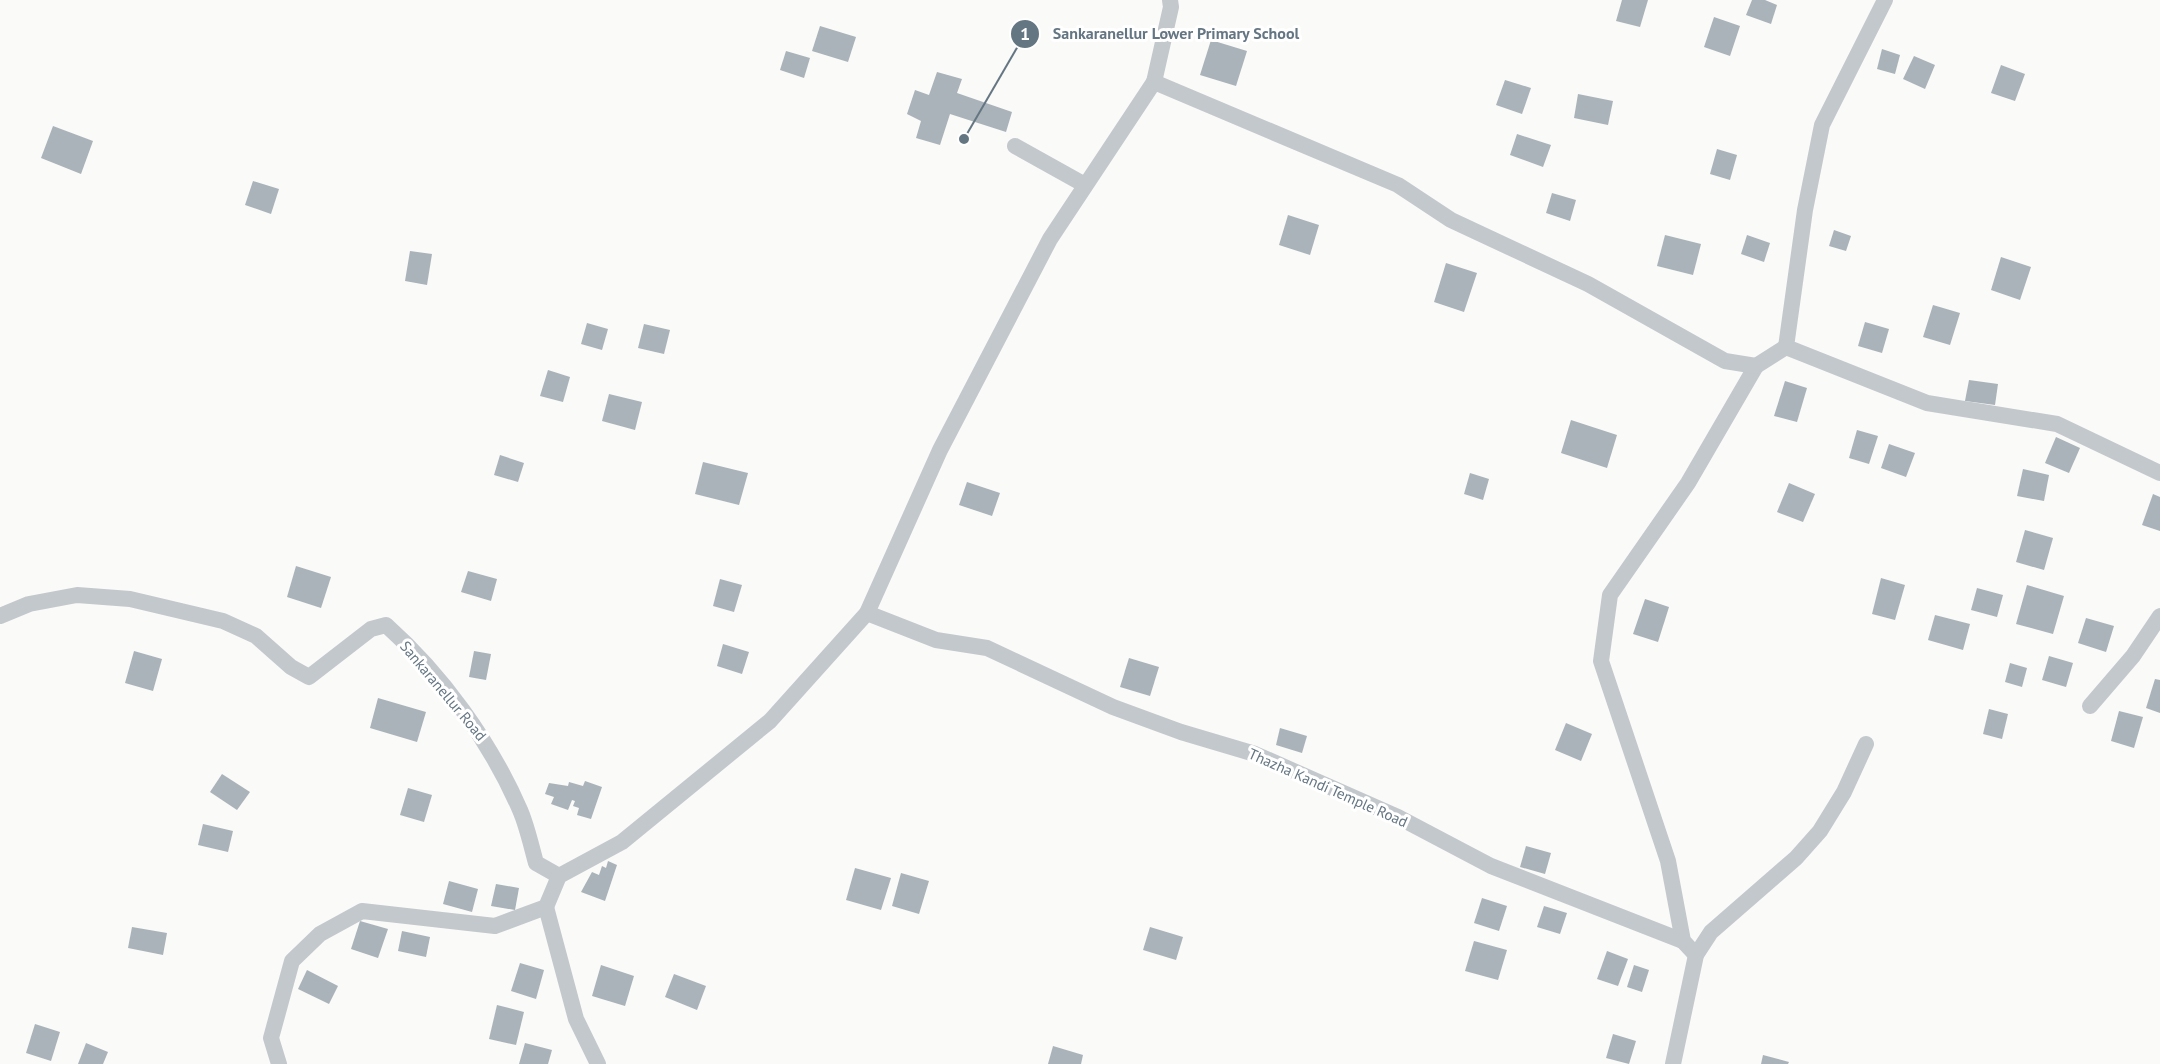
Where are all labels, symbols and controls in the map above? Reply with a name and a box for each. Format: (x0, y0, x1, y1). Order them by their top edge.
callout: Sankaranellur Lower Primary School (1010, 17, 1311, 51)
text: 1 (1020, 22, 1030, 45)
text: Sankaranellur Lower Primary School (1053, 23, 1300, 43)
street label: Sankaranellur Road (396, 637, 491, 744)
street label: Thazha Kandi Temple Road (1246, 744, 1411, 831)

